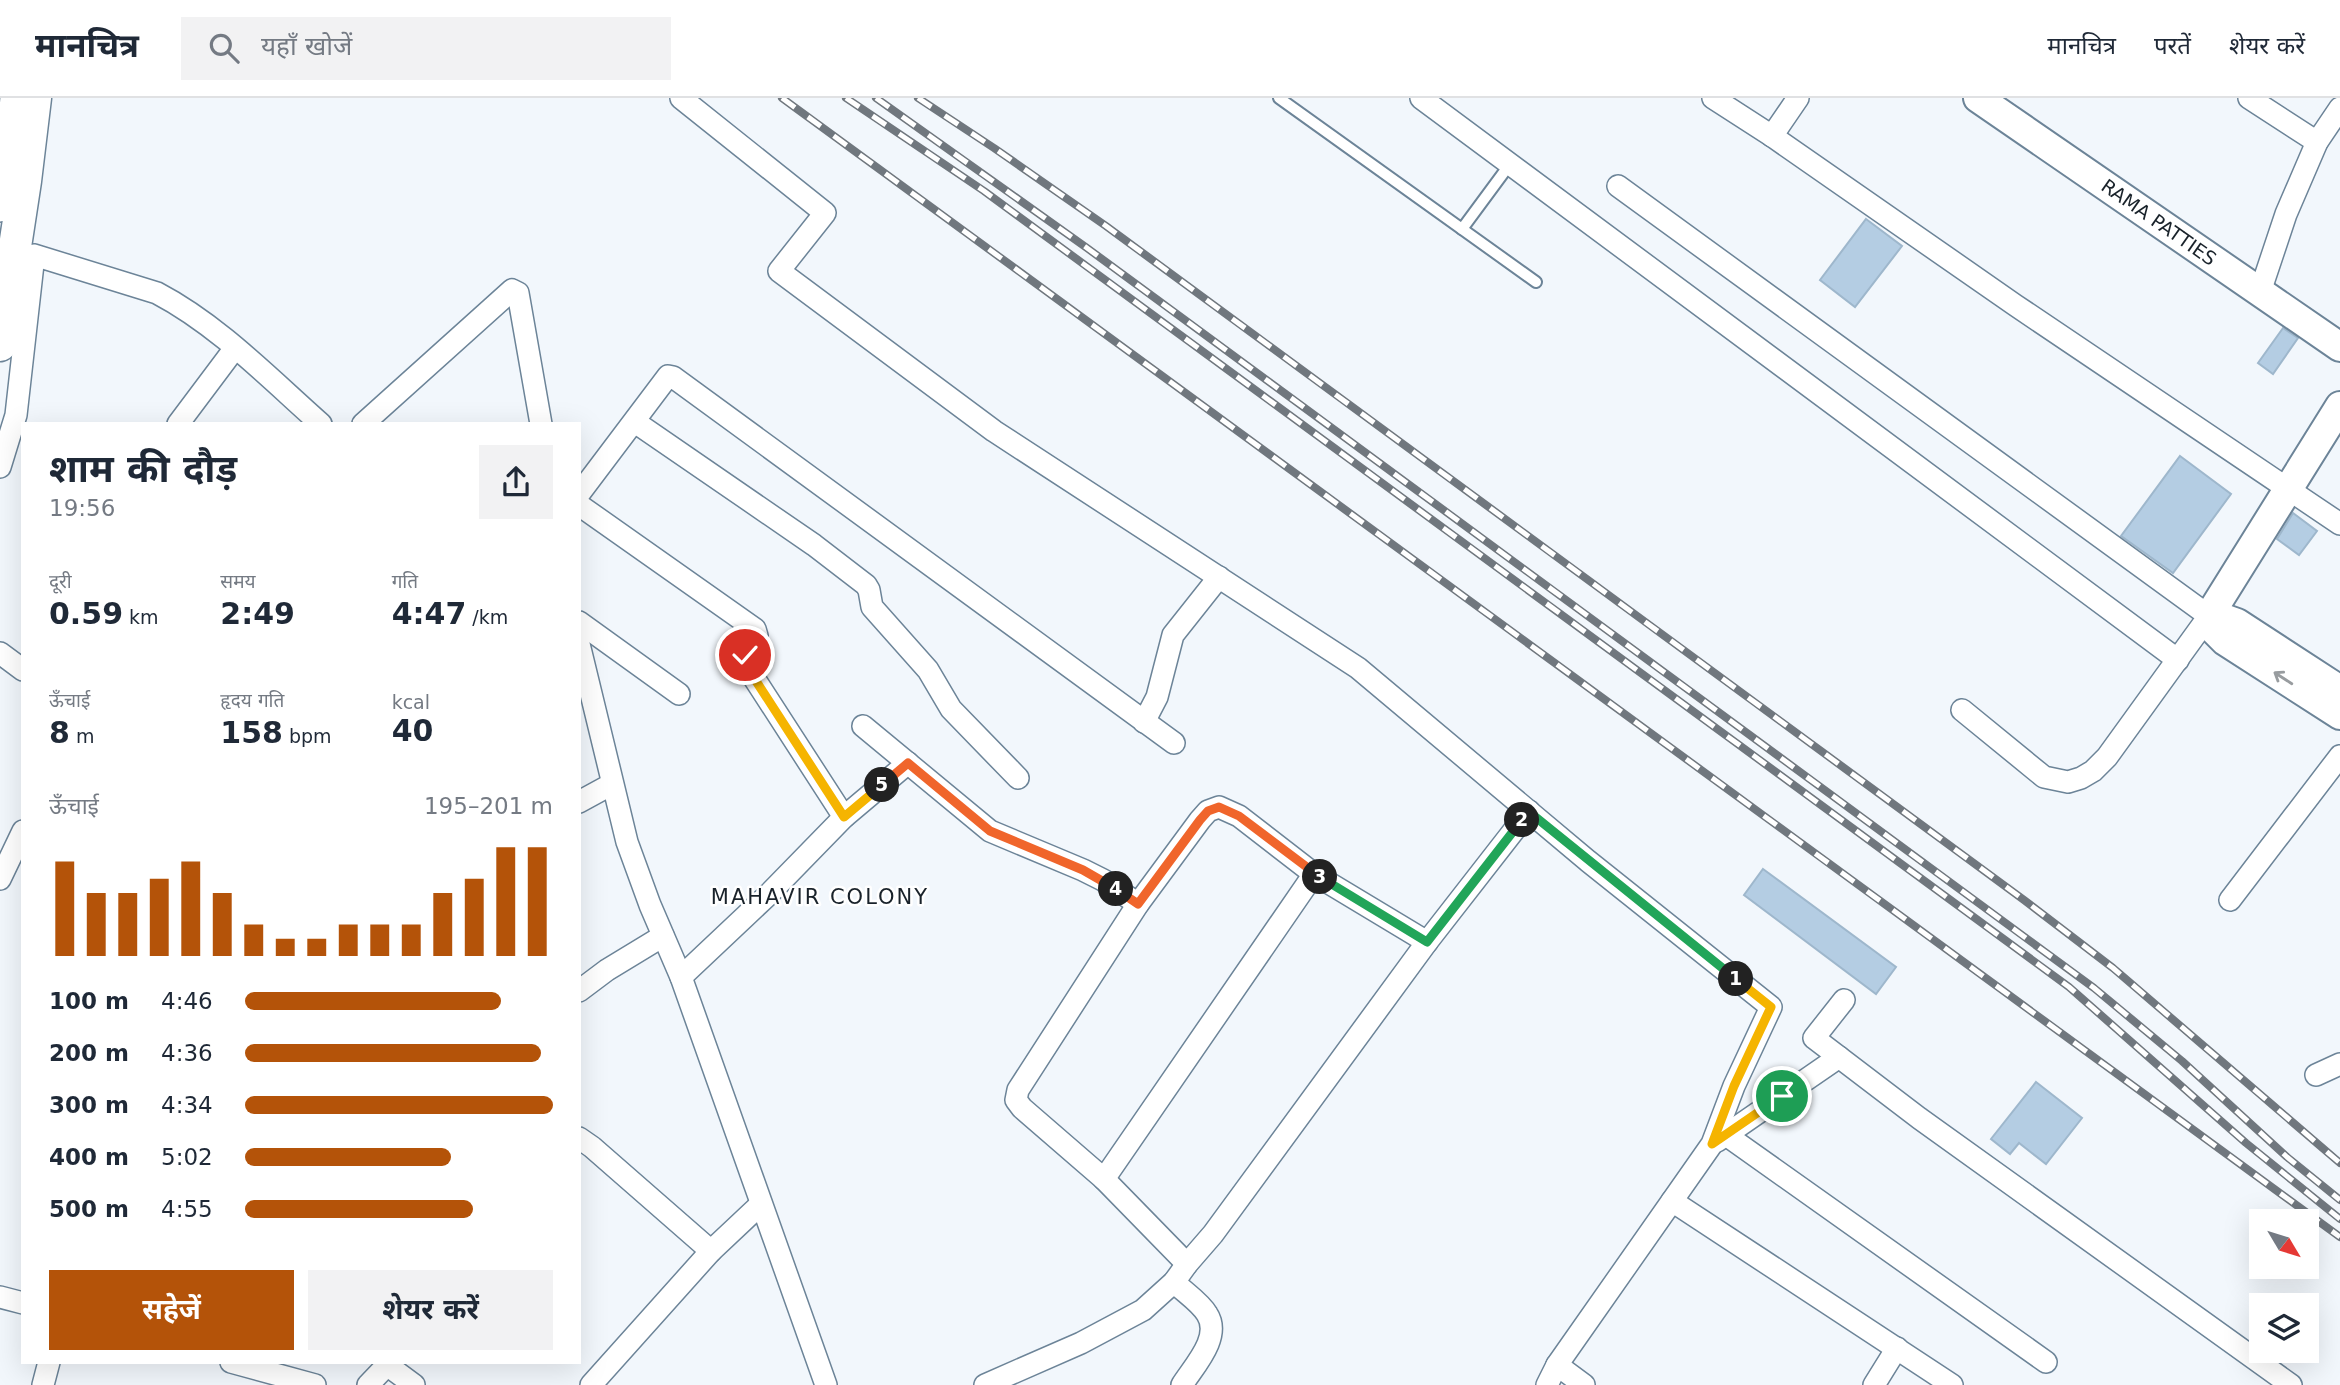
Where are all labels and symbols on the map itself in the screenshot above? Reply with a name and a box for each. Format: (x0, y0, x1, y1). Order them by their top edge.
street label: RAMA PATTIES (2097, 174, 2221, 270)
pin (715, 625, 775, 685)
one-way arrow (2273, 671, 2293, 685)
pin: 5 (864, 768, 900, 802)
pin: 2 (1504, 802, 1540, 838)
pin: 3 (1302, 860, 1338, 894)
pin: 4 (1098, 872, 1134, 906)
district label: MAHAVIR COLONY (711, 885, 929, 909)
pin: 1 (1718, 962, 1754, 996)
pin (1752, 1066, 1812, 1126)
north arrow (2249, 1209, 2319, 1279)

